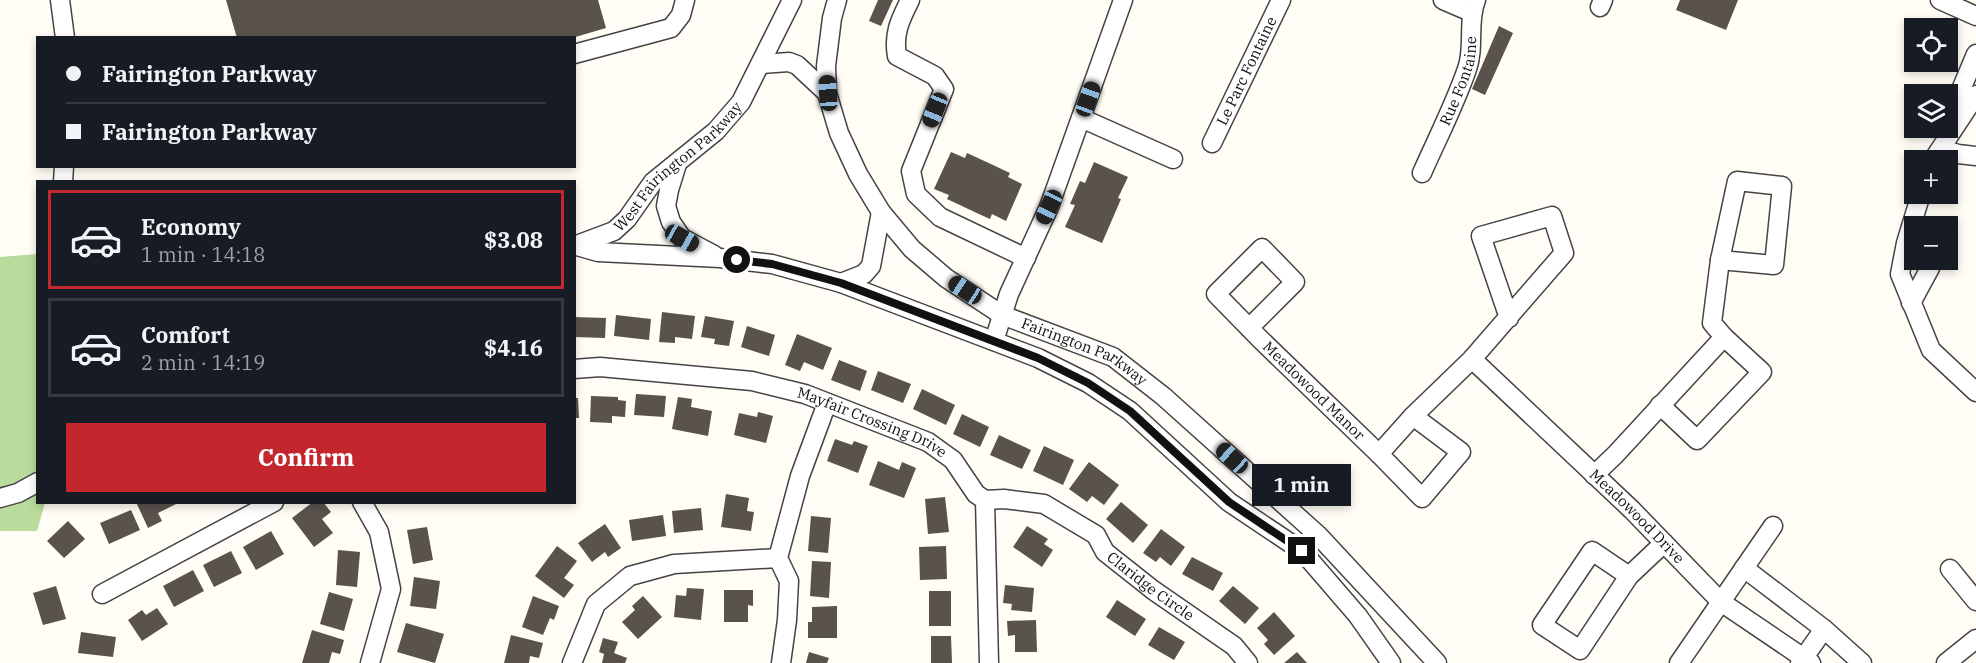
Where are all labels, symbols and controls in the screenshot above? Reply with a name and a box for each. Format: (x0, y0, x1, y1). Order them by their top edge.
street label: Le Parc Fontaine (1212, 13, 1281, 128)
map controls (1904, 18, 1958, 270)
button: locate (1904, 18, 1958, 72)
street label: Rue Fontaine (1435, 36, 1480, 128)
text: Fairington Parkway (102, 59, 317, 88)
car (818, 74, 838, 112)
car (1073, 79, 1103, 119)
button: layers (1904, 84, 1958, 138)
car (920, 90, 950, 130)
street label: West Fairington Parkway (610, 98, 746, 235)
text: Fairington Parkway (102, 117, 317, 146)
button: + (1904, 150, 1958, 204)
car (1033, 187, 1065, 227)
text: Economy (141, 212, 241, 241)
icon: car (69, 213, 123, 267)
button: − (1904, 216, 1958, 270)
car (662, 221, 702, 255)
text: $3.08 (484, 225, 543, 254)
text: 1 min · 14:18 (141, 241, 265, 268)
route start (723, 246, 750, 273)
car (945, 273, 985, 307)
street label: Fairington Parkway (1019, 313, 1151, 389)
text: Comfort (141, 320, 230, 349)
icon: car (69, 321, 123, 375)
text: $4.16 (484, 333, 543, 362)
street label: Meadowood Manor (1259, 337, 1369, 444)
text: 2 min · 14:19 (141, 349, 265, 376)
street label: Mayfair Crossing Drive (796, 382, 951, 462)
button: Confirm (66, 423, 546, 492)
car (1213, 439, 1251, 477)
callout: 1 min (1252, 464, 1352, 506)
street label: Meadowood Drive (1586, 465, 1689, 567)
text: 1 min (1274, 471, 1330, 498)
route end (1288, 537, 1315, 564)
street label: Claridge Circle (1103, 547, 1198, 625)

